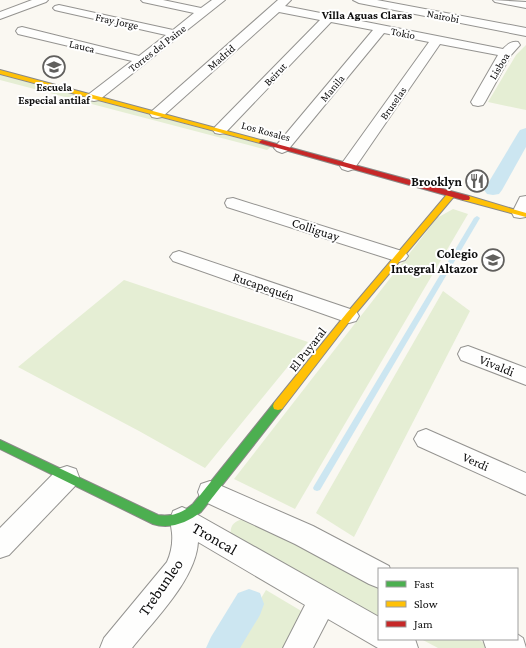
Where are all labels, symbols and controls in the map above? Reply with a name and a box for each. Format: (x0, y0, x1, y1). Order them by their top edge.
street label: Nairobi (426, 7, 460, 25)
district label: Villa Aguas Claras (321, 8, 412, 22)
street label: Fray Jorge (94, 11, 140, 32)
street label: Torres del Paine (126, 22, 188, 74)
street label: Tokio (390, 25, 417, 41)
street label: Lauca (68, 37, 96, 55)
street label: Madrid (205, 42, 237, 72)
street label: Lisboa (486, 51, 512, 81)
school or university icon: Escuela Especial antilaf (41, 54, 67, 80)
street label: Beirut (261, 60, 289, 88)
street label: Manila (317, 72, 347, 104)
place label: Escuela Especial antilaf (18, 81, 91, 106)
street label: Bruselas (377, 84, 409, 122)
street label: Los Rosales (240, 119, 292, 143)
restaurant icon: Brooklyn (464, 168, 490, 194)
place label: Brooklyn (411, 174, 463, 189)
street label: Colliguay (290, 215, 343, 245)
place label: Colegio Integral Altazor (391, 246, 479, 276)
school or university icon: Colegio Integral Altazor (480, 247, 506, 273)
street label: Rucapequén (231, 269, 297, 304)
street label: El Puyaral (285, 324, 330, 374)
street label: Vivaldi (477, 352, 517, 379)
street label: Verdi (460, 449, 492, 474)
street label: Troncal (189, 519, 240, 558)
street label: Trebunleo (135, 556, 186, 619)
legend (378, 568, 518, 640)
text: Fast (414, 577, 435, 591)
text: Slow (414, 597, 438, 611)
text: Jam (413, 617, 433, 631)

